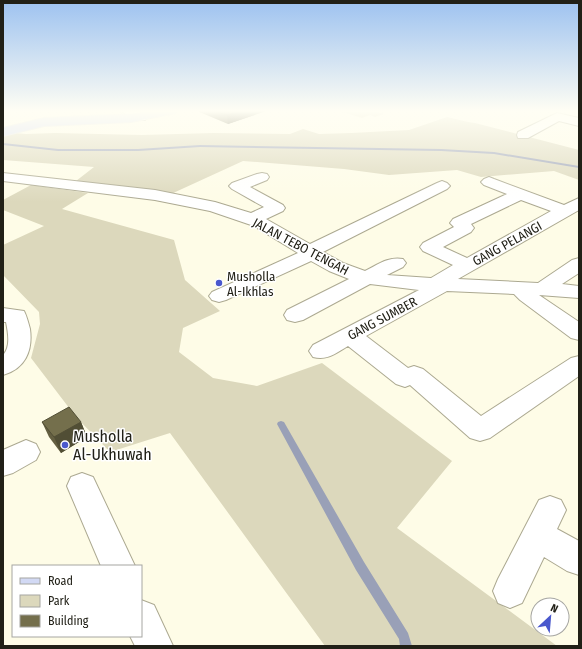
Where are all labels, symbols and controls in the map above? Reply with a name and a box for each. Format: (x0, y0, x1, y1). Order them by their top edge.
street label: JALAN TEBO TENGAH (250, 215, 351, 278)
street label: GANG PELANGI (470, 218, 545, 269)
place label: Musholla Al-Ikhlas (227, 269, 275, 299)
marker: Musholla Al-Ikhlas (214, 278, 224, 288)
street label: GANG SUMBER (345, 294, 419, 343)
place label: Musholla Al-Ukhuwah (73, 427, 152, 464)
marker: Musholla Al-Ukhuwah (60, 440, 70, 450)
legend (12, 565, 142, 637)
text: Road (48, 574, 73, 588)
text: Park (48, 594, 70, 608)
north arrow (530, 597, 570, 637)
text: N (548, 601, 560, 616)
text: Building (48, 614, 89, 628)

